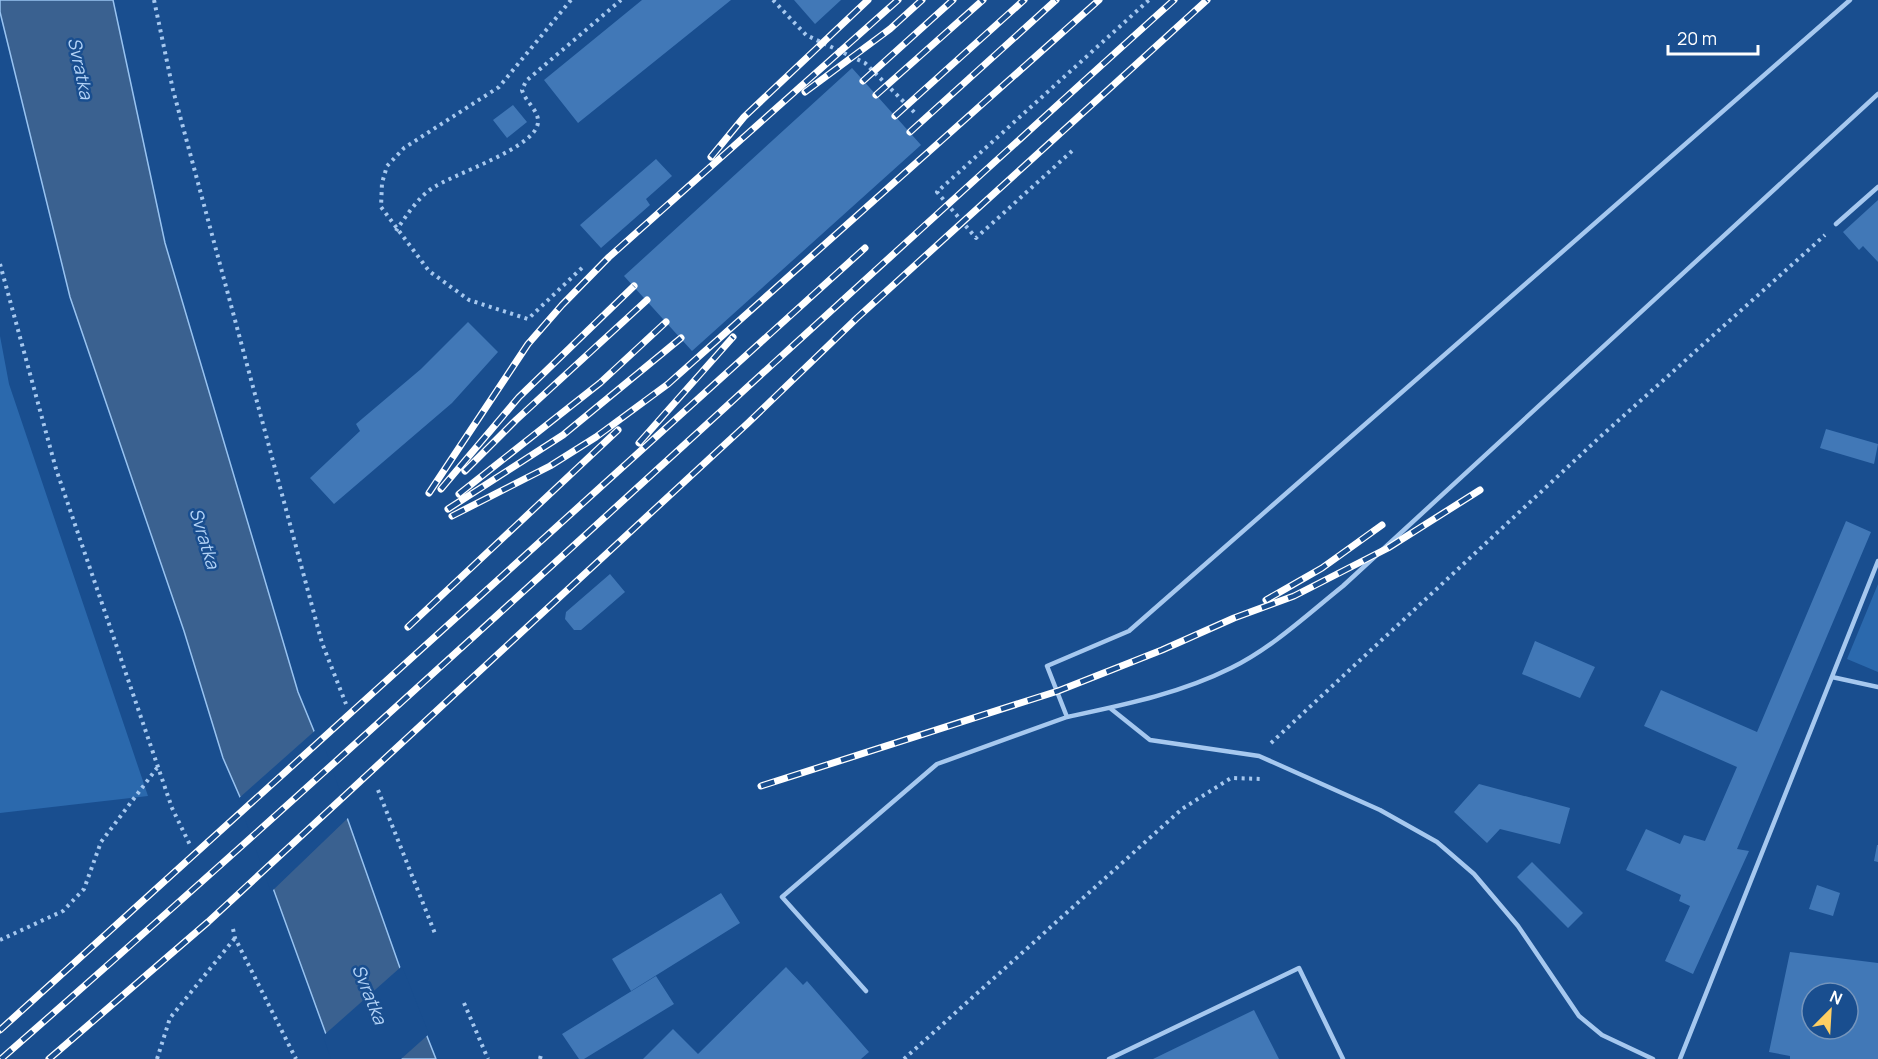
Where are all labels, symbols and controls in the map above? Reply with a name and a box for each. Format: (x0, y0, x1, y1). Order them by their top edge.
scale bar (1668, 18, 1758, 56)
text: 20 m (1677, 26, 1717, 50)
water label: Svratka (63, 35, 99, 102)
water label: Svratka (184, 505, 226, 572)
water label: Svratka (347, 961, 393, 1028)
north arrow (1800, 981, 1860, 1041)
text: N (1826, 985, 1846, 1010)

